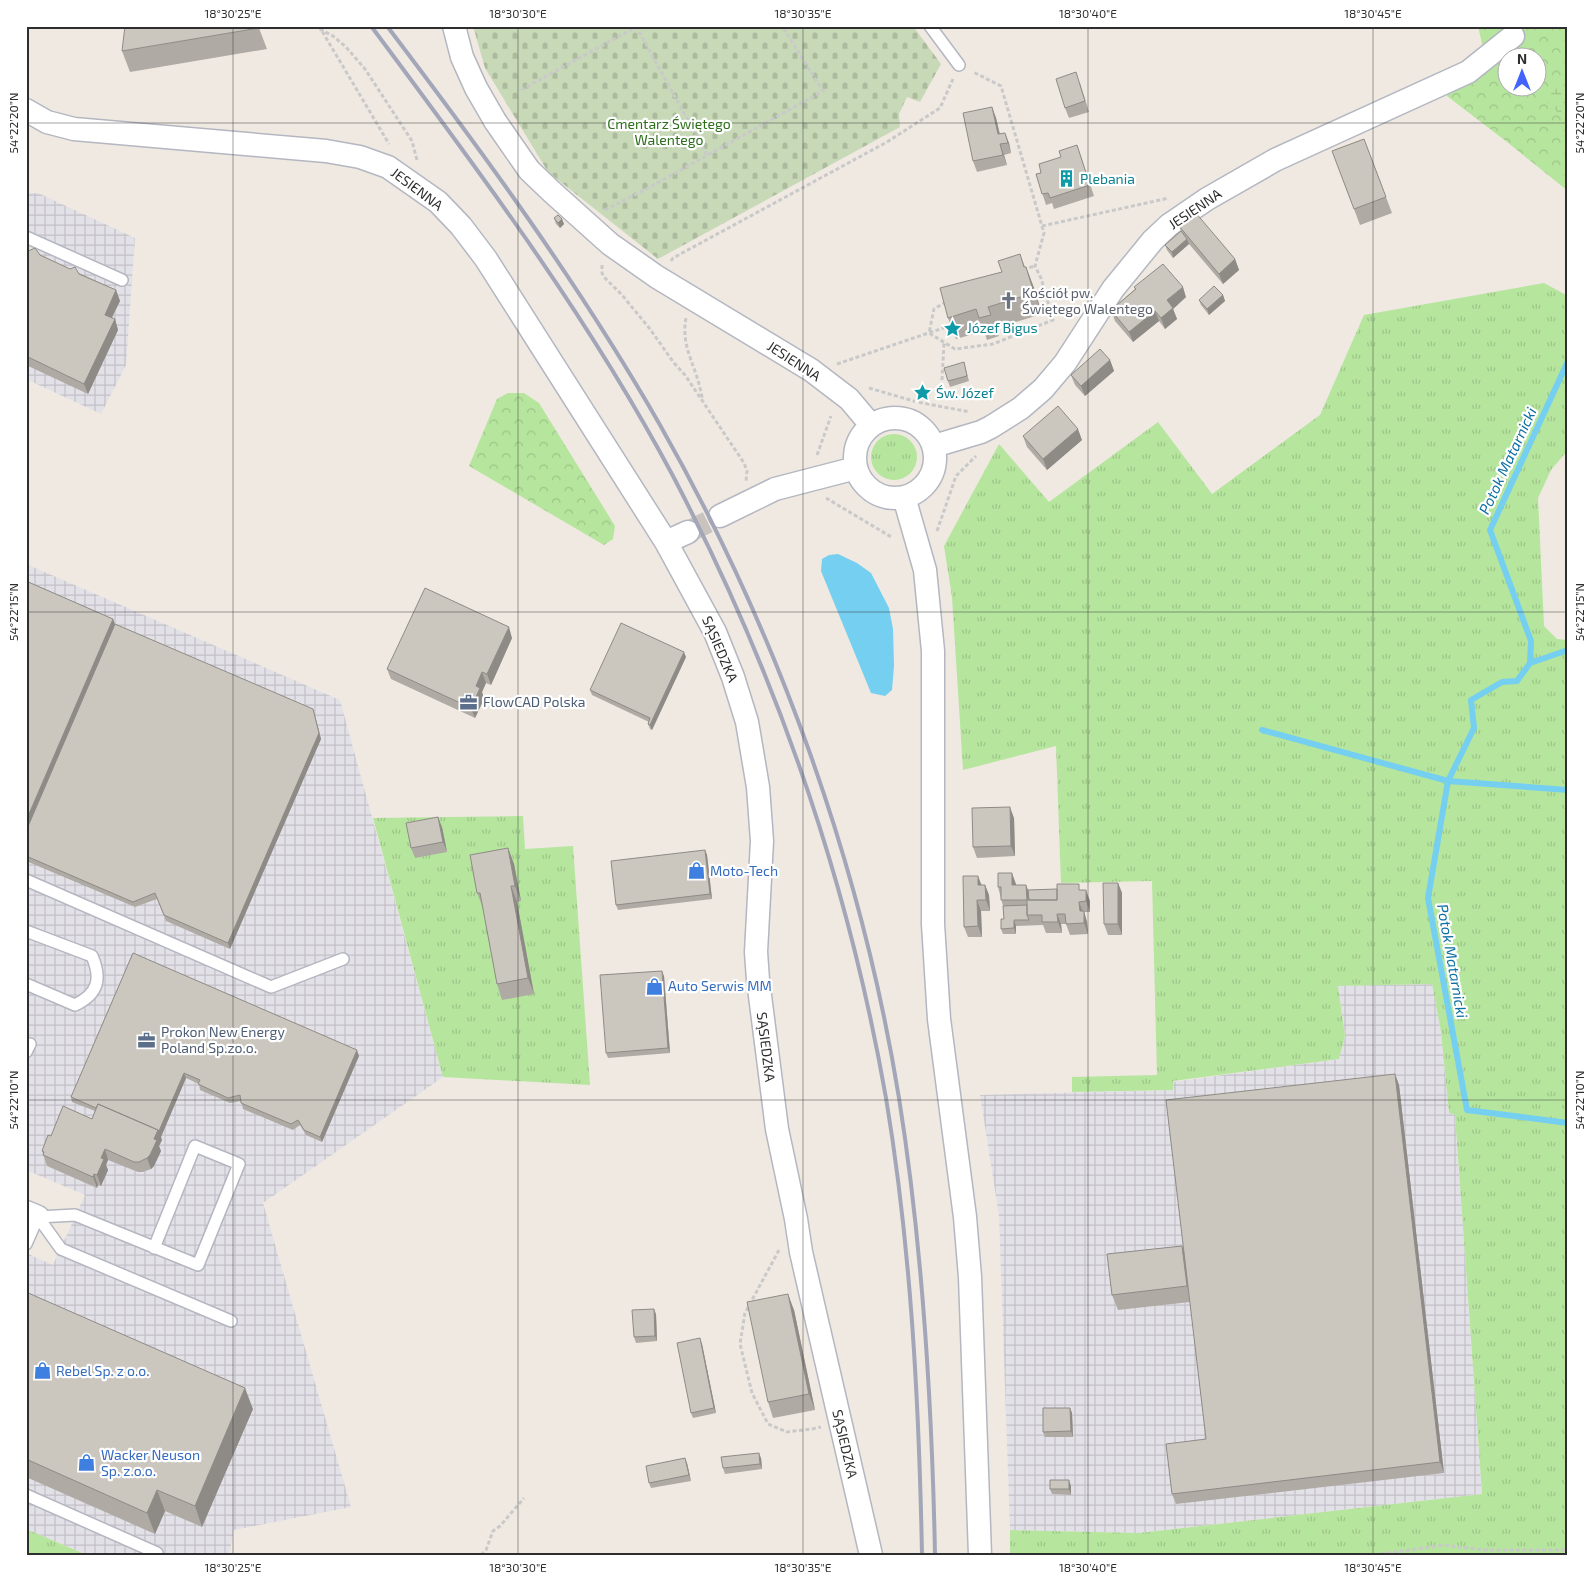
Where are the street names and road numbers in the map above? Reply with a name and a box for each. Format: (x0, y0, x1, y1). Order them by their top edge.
street label: JESIENNA (388, 164, 447, 214)
street label: JESIENNA (1165, 184, 1225, 233)
street label: JESIENNA (764, 337, 824, 384)
street label: SĄSIEDZKA (699, 613, 742, 685)
street label: SĄSIEDZKA (754, 1011, 779, 1083)
street label: SĄSIEDZKA (829, 1408, 862, 1480)

